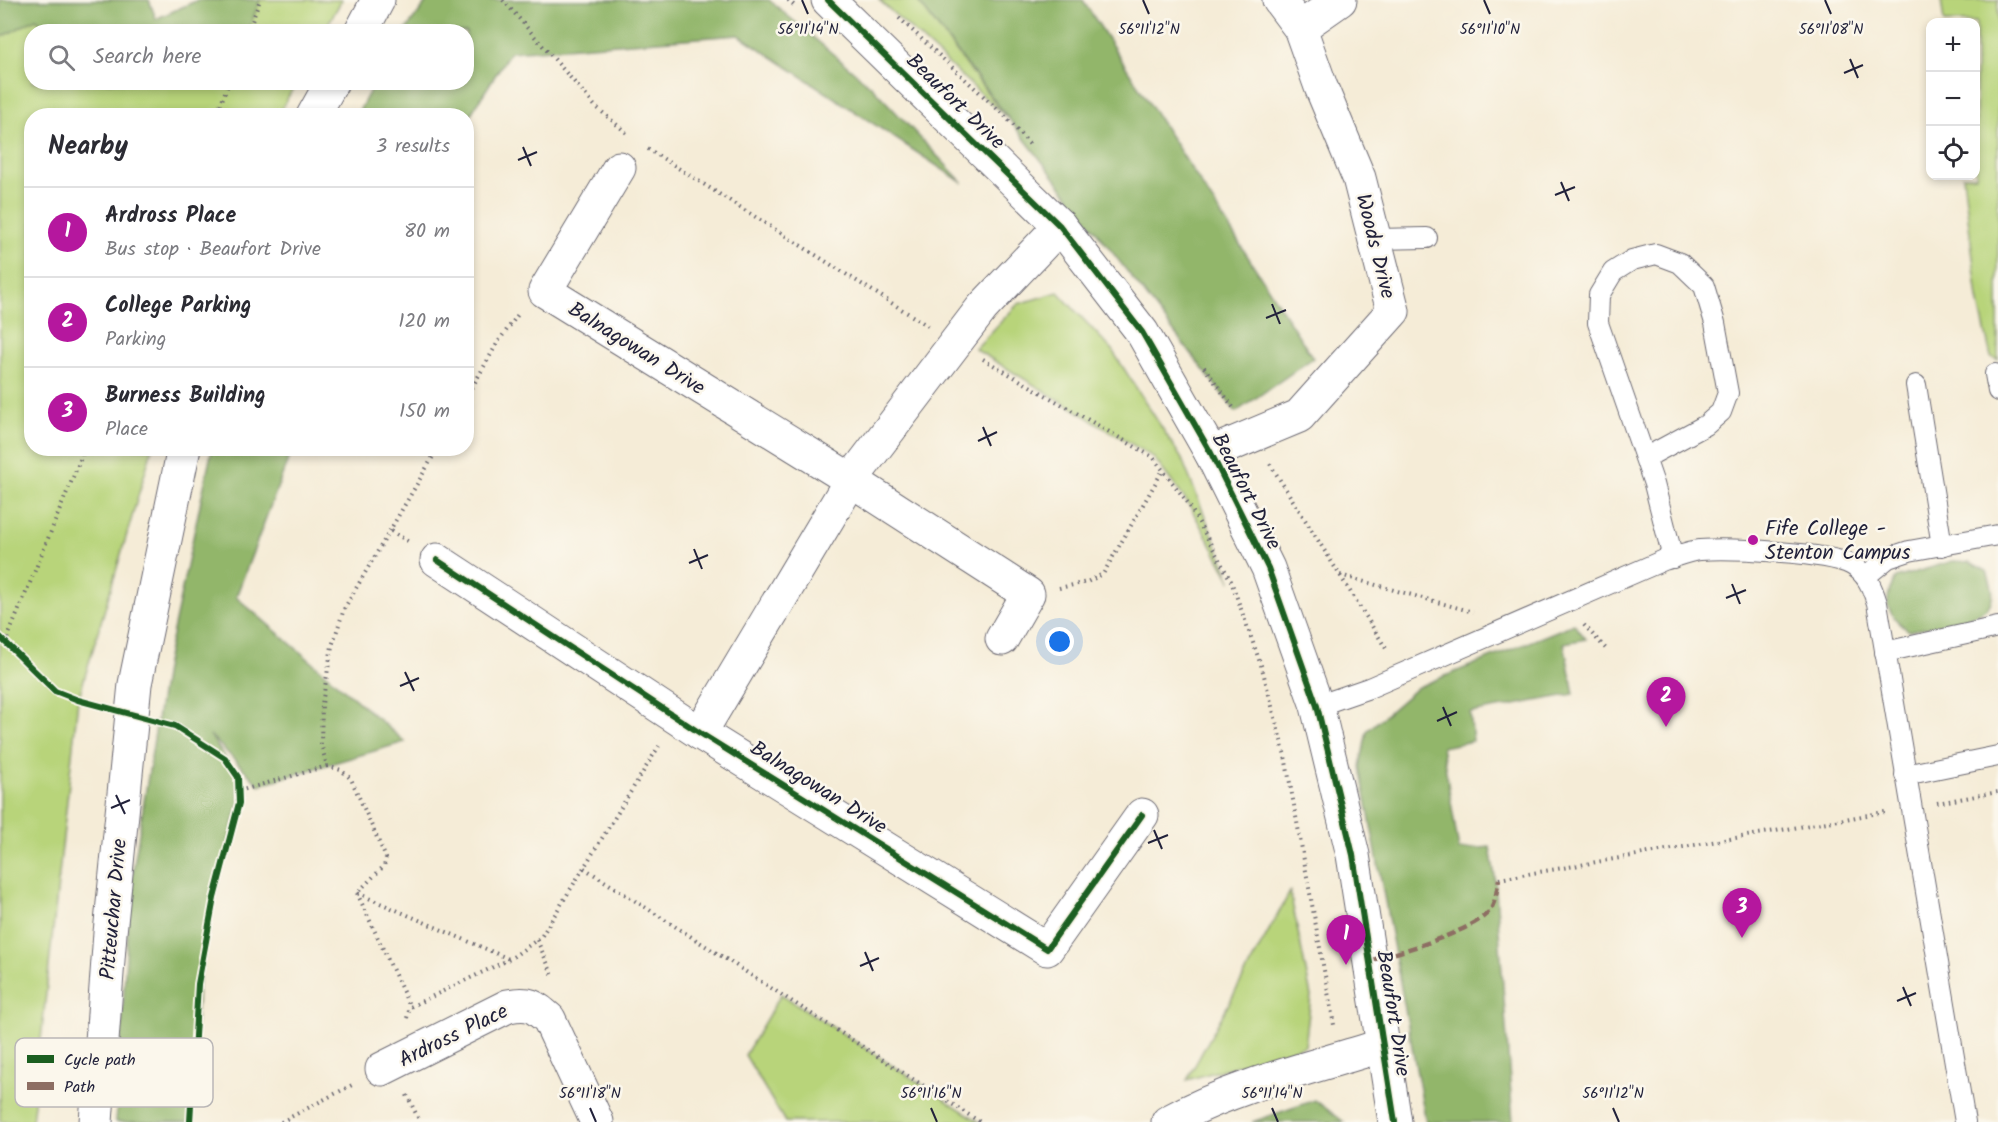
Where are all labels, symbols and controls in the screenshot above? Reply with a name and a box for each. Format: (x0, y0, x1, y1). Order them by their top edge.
text: 56°11'14"N (777, 18, 839, 42)
text: 56°11'12"N (1118, 18, 1180, 42)
text: 56°11'10"N (1460, 18, 1520, 42)
text: 56°11'08"N (1799, 18, 1863, 42)
map controls (1926, 18, 1980, 180)
button: + (1926, 18, 1980, 72)
search box (24, 24, 474, 90)
text: Search here (93, 40, 201, 75)
icon: search (45, 41, 78, 74)
street label: Beaufort Drive (898, 46, 1013, 159)
button: − (1926, 72, 1980, 126)
text: Nearby (48, 126, 128, 168)
button: locate (1926, 126, 1980, 180)
text: 3 results (376, 131, 450, 163)
street label: Woods Drive (1346, 190, 1404, 303)
text: Ardross Place (105, 199, 236, 234)
text: 1 (64, 216, 71, 248)
text: 80 m (404, 216, 450, 248)
text: Bus stop · Beaufort Drive (105, 234, 321, 266)
text: College Parking (105, 289, 251, 324)
street label: Balnagowan Drive (561, 294, 712, 405)
text: 2 (62, 306, 73, 338)
text: 120 m (398, 306, 450, 338)
text: Parking (105, 324, 166, 356)
text: Burness Building (105, 379, 266, 414)
text: 3 (62, 396, 73, 428)
text: 150 m (399, 396, 450, 428)
text: Place (105, 414, 148, 446)
street label: Beaufort Drive (1202, 427, 1290, 556)
place label: Fife College - Stenton Campus (1765, 513, 1910, 570)
marker: Fife College - Stenton Campus (1746, 533, 1760, 547)
your location (1045, 627, 1074, 656)
pin: 2 (1646, 678, 1686, 727)
street label: Balnagowan Drive (743, 733, 894, 844)
street label: Pitteuchar Drive (92, 837, 137, 981)
pin: 3 (1722, 888, 1762, 938)
pin: 1 (1326, 916, 1366, 965)
street label: Beaufort Drive (1366, 948, 1419, 1079)
street label: Ardross Place (393, 995, 514, 1077)
legend (15, 1038, 213, 1107)
text: Cycle path (64, 1048, 136, 1073)
text: Path (64, 1075, 95, 1100)
text: 56°11'18"N (559, 1082, 621, 1106)
text: 56°11'16"N (900, 1082, 962, 1106)
text: 56°11'14"N (1241, 1082, 1303, 1106)
text: 56°11'12"N (1582, 1082, 1644, 1106)

